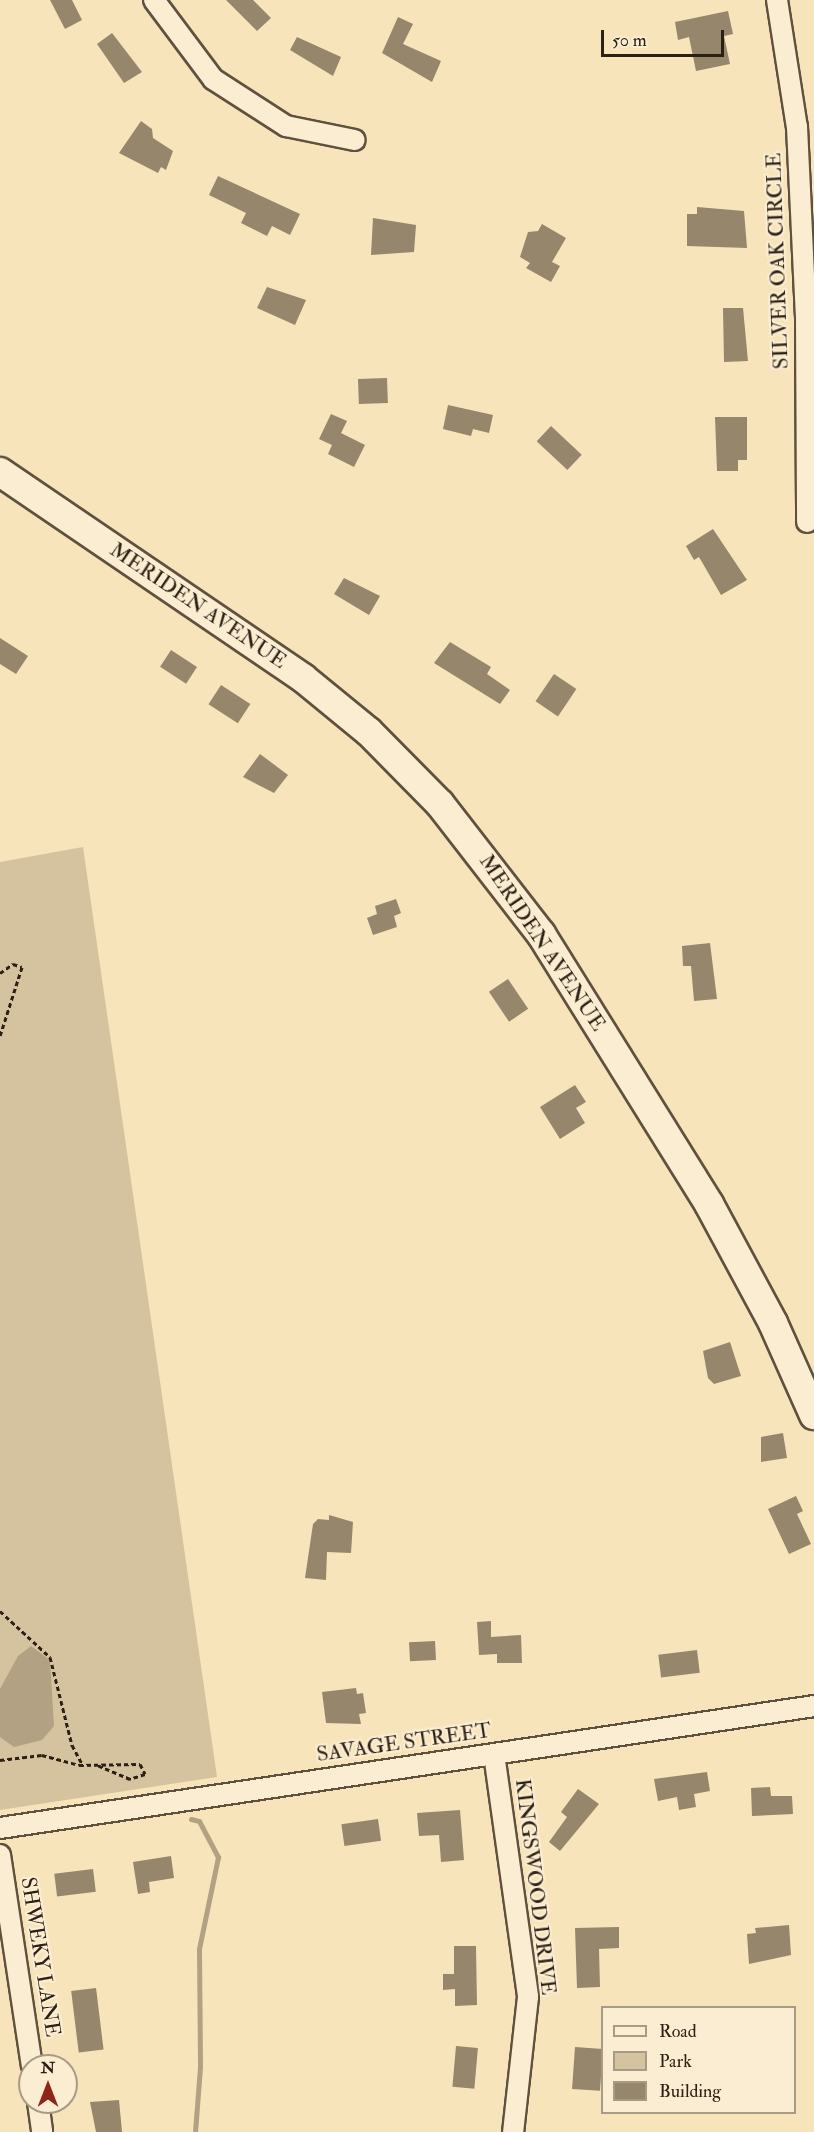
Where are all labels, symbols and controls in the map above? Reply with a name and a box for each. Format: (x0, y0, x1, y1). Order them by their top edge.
scale bar (604, 18, 727, 56)
text: 50 m (612, 29, 647, 52)
street label: SILVER OAK CIRCLE (762, 152, 794, 370)
street label: MERIDEN AVENUE (105, 537, 291, 675)
street label: MERIDEN AVENUE (473, 850, 611, 1036)
street label: SAVAGE STREET (315, 1718, 493, 1768)
street label: KINGSWOOD DRIVE (509, 1777, 561, 1997)
street label: SHWEKY LANE (15, 1875, 65, 2039)
legend (601, 2006, 796, 2114)
text: Road (659, 2020, 697, 2043)
text: Park (659, 2050, 692, 2073)
north arrow (18, 2054, 78, 2114)
text: N (41, 2058, 55, 2078)
text: Building (659, 2080, 721, 2103)

